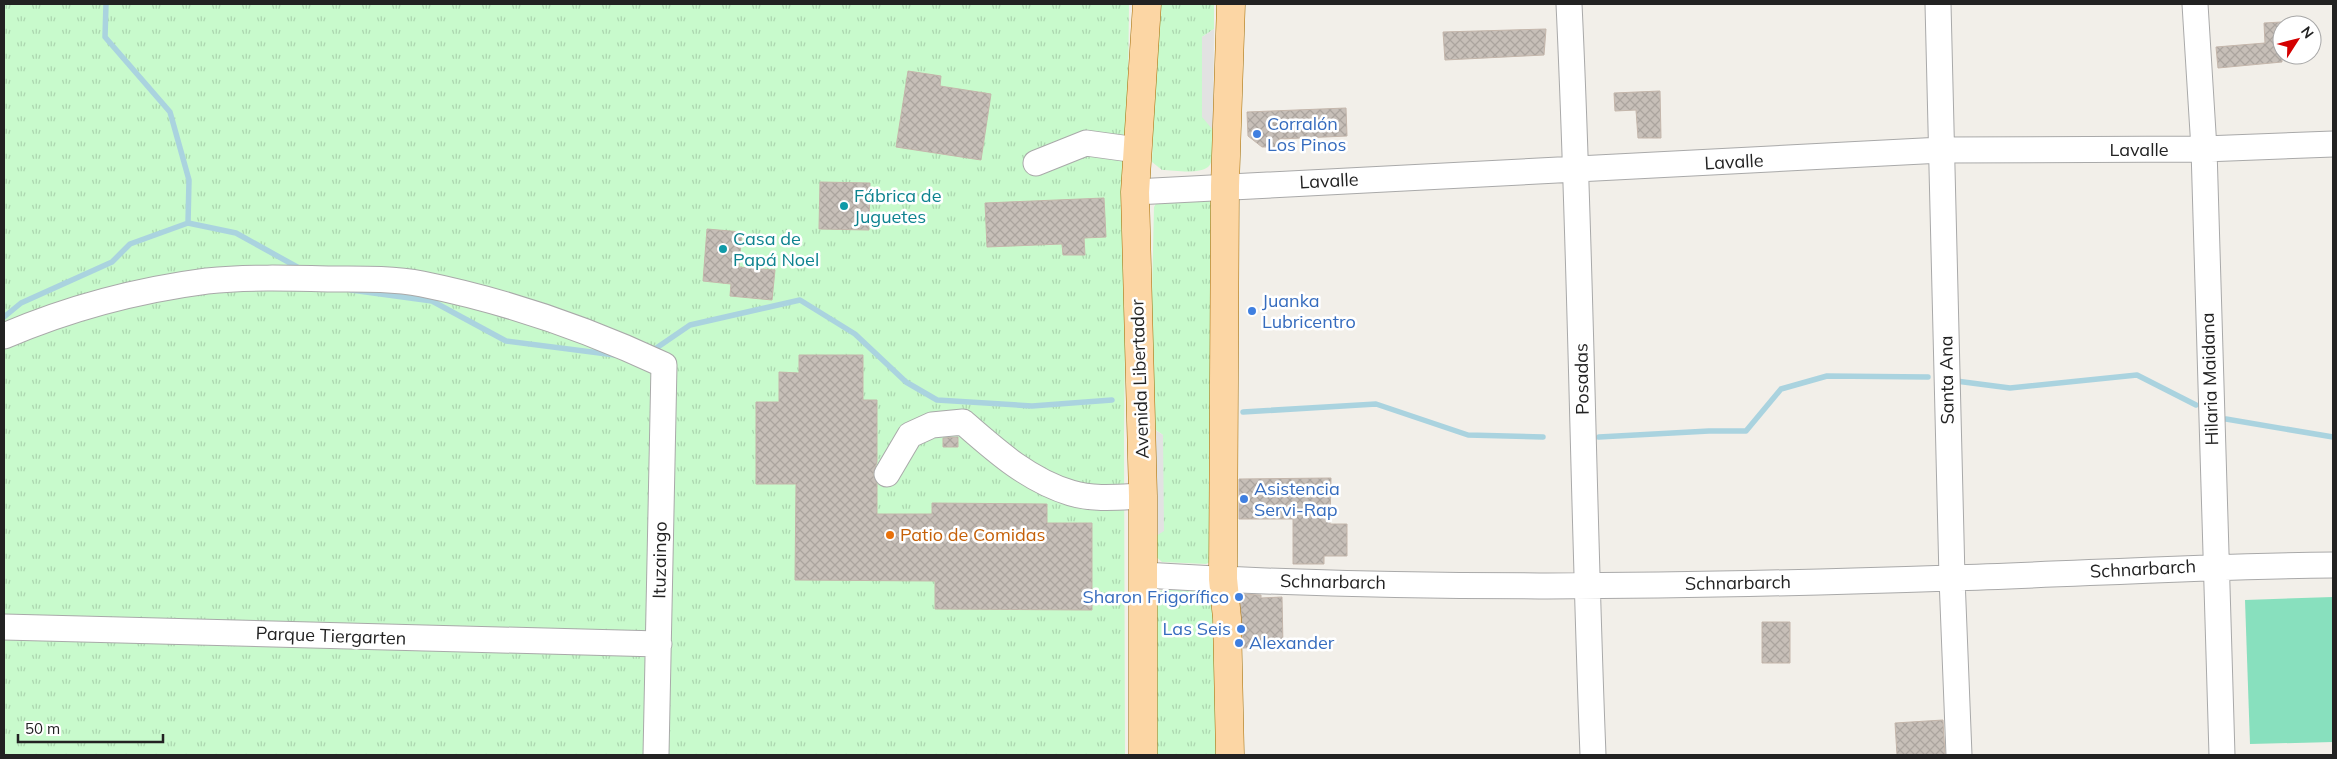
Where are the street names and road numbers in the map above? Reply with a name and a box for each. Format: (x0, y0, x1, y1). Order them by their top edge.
street label: Lavalle (2109, 138, 2169, 161)
street label: Lavalle (1704, 148, 1764, 175)
street label: Lavalle (1299, 167, 1359, 194)
street label: Avenida Libertador (1125, 298, 1154, 459)
street label: Hilaria Maidana (2196, 312, 2223, 446)
street label: Santa Ana (1934, 335, 1959, 425)
street label: Posadas (1569, 343, 1594, 415)
street label: Ituzaingo (647, 521, 672, 599)
street label: Schnarbarch (2089, 554, 2197, 583)
street label: Schnarbarch (1280, 569, 1386, 594)
street label: Schnarbarch (1685, 570, 1791, 595)
street label: Parque Tiergarten (255, 621, 407, 650)

